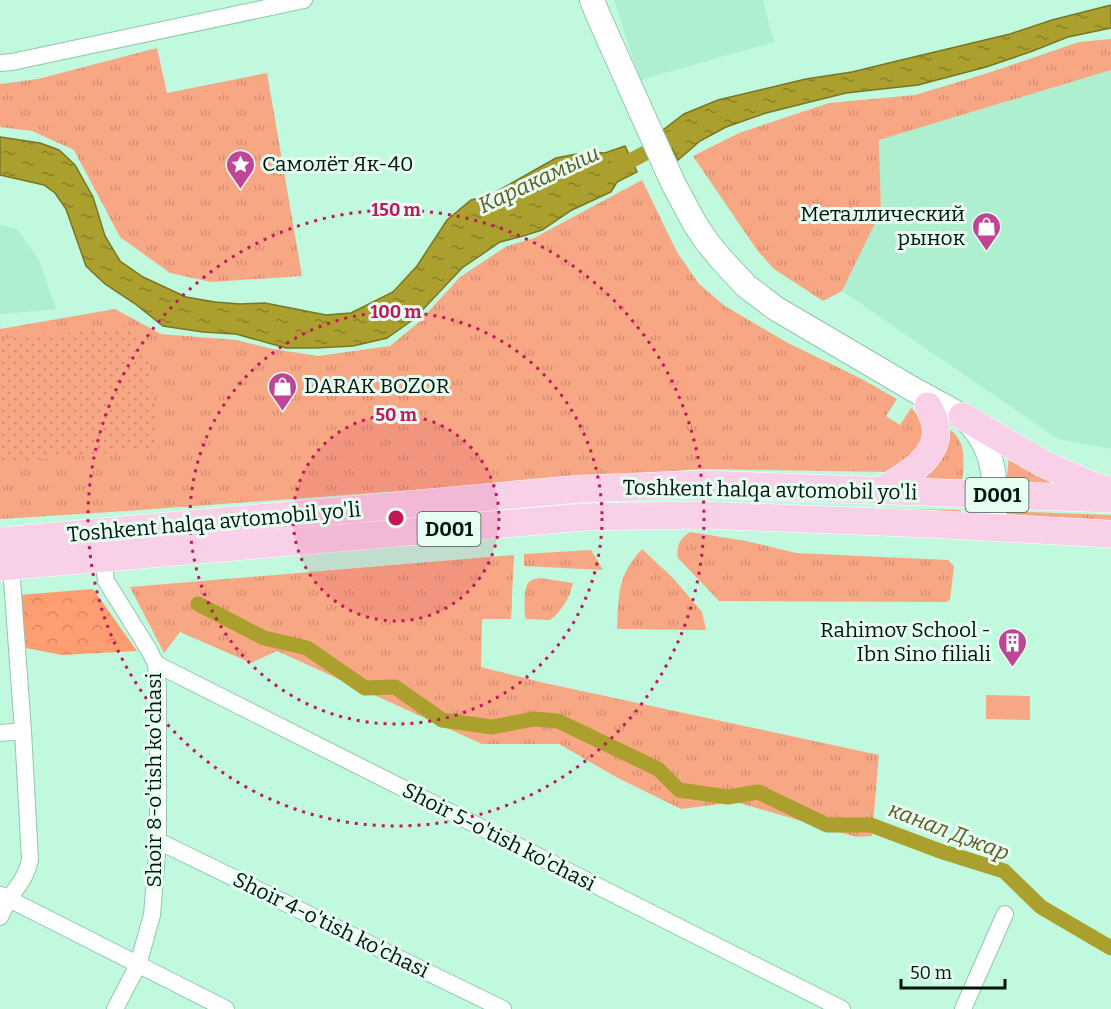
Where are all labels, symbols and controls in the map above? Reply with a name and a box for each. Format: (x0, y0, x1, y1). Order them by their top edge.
water label: Каракамыш (474, 139, 604, 219)
place icon: Самолёт Як-40 (225, 148, 257, 190)
place label: Самолёт Як-40 (262, 151, 413, 177)
text: 150 m (371, 199, 421, 221)
place label: Металлический рынок (800, 201, 966, 251)
shop icon: Металлический рынок (970, 210, 1002, 252)
text: 100 m (370, 301, 422, 323)
shop icon: DARAK BOZOR (267, 370, 299, 412)
place label: DARAK BOZOR (304, 373, 450, 399)
text: 50 m (375, 404, 417, 426)
street label: Toshkent halqa avtomobil yo'li (622, 474, 918, 506)
road number: D001 (966, 478, 1028, 512)
street label: Toshkent halqa avtomobil yo'li (66, 496, 362, 548)
centre of rings (386, 508, 406, 528)
road number: D001 (418, 512, 480, 546)
place label: Rahimov School - Ibn Sino filiali (820, 617, 991, 667)
building icon: Rahimov School - Ibn Sino filiali (996, 626, 1028, 668)
street label: Shoir 8-o'tish ko'chasi (141, 673, 167, 887)
street label: Shoir 5-o'tish ko'chasi (398, 777, 600, 897)
water label: канал Джар (885, 796, 1013, 866)
street label: Shoir 4-o'tish ko'chasi (229, 866, 433, 984)
scale bar (901, 952, 1004, 990)
text: 50 m (910, 962, 952, 984)

